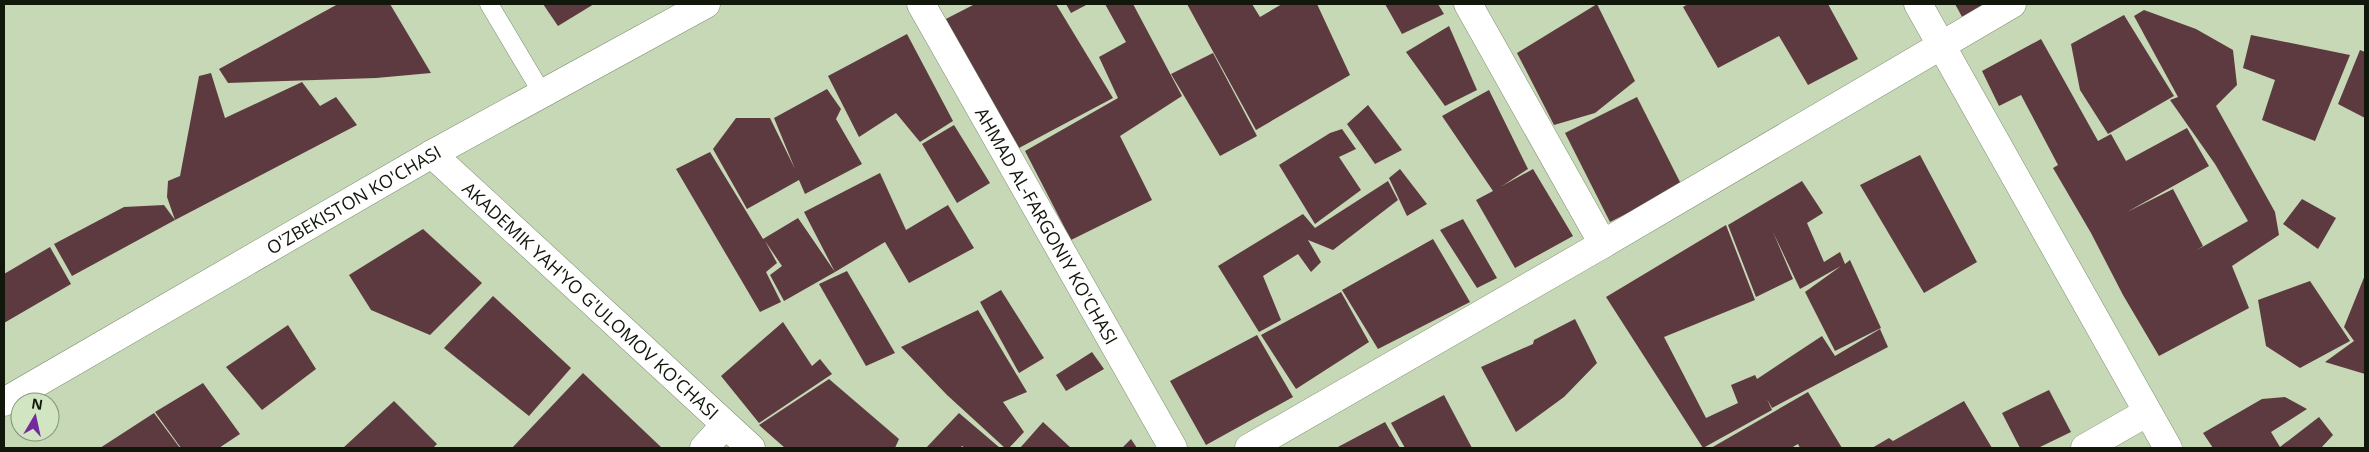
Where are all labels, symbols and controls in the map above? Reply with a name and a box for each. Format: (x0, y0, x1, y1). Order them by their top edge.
street label: AHMAD AL-FARGONIY KO'CHASI (970, 103, 1124, 349)
street label: O'ZBEKISTON KO'CHASI (262, 139, 445, 259)
street label: AKADEMIK YAH'YO G'ULOMOV KO'CHASI (458, 176, 724, 425)
north arrow (10, 392, 60, 442)
text: N (30, 393, 44, 414)

